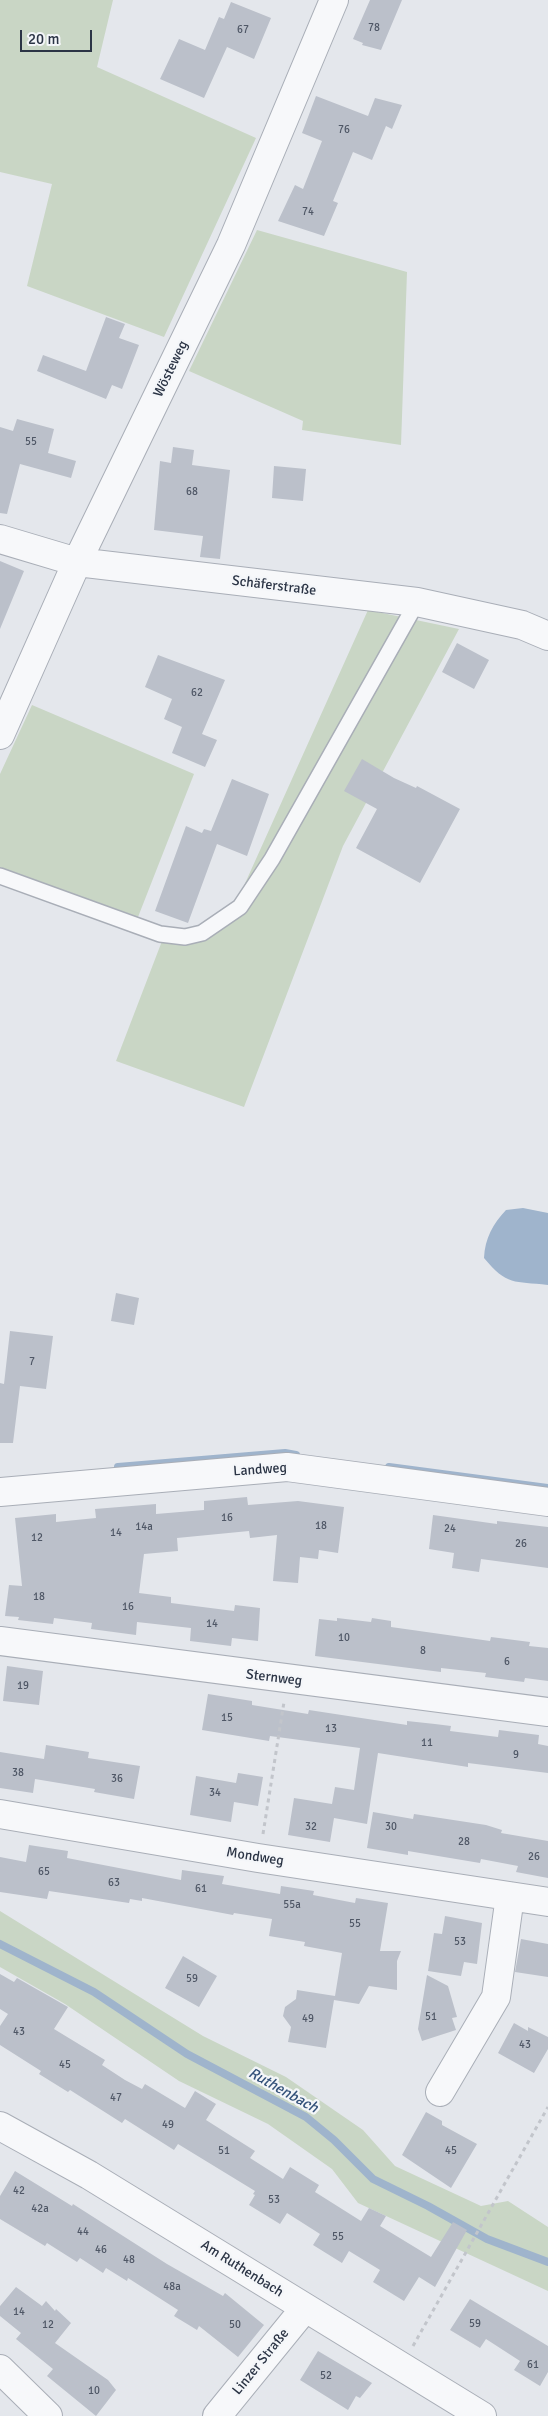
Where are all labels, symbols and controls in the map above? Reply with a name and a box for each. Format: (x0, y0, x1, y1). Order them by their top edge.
scale bar (22, 20, 95, 52)
house number: 78 (368, 21, 380, 35)
house number: 67 (237, 23, 249, 37)
text: 20 m (28, 30, 59, 48)
house number: 76 (338, 123, 350, 137)
house number: 74 (302, 205, 314, 219)
street label: Wösteweg (150, 338, 192, 400)
house number: 55 (25, 435, 37, 449)
house number: 68 (186, 485, 198, 499)
street label: Schäferstraße (231, 572, 317, 600)
house number: 62 (191, 686, 203, 700)
house number: 7 (29, 1355, 35, 1369)
street label: Landweg (233, 1460, 287, 1480)
house number: 16 (221, 1511, 233, 1525)
house number: 18 (315, 1519, 327, 1533)
house number: 14a (135, 1520, 153, 1534)
house number: 24 (444, 1522, 456, 1536)
house number: 14 (110, 1526, 122, 1540)
house number: 12 (31, 1531, 43, 1545)
house number: 26 (515, 1537, 527, 1551)
house number: 18 (33, 1590, 45, 1604)
house number: 16 (122, 1600, 134, 1614)
house number: 14 (206, 1617, 218, 1631)
house number: 10 (338, 1631, 350, 1645)
house number: 8 (420, 1644, 426, 1658)
house number: 6 (504, 1655, 510, 1669)
street label: Sternweg (245, 1666, 303, 1690)
house number: 19 (17, 1679, 29, 1693)
house number: 15 (221, 1711, 233, 1725)
house number: 13 (325, 1722, 337, 1736)
house number: 11 (421, 1736, 433, 1750)
house number: 9 (513, 1748, 519, 1762)
house number: 38 (12, 1766, 24, 1780)
house number: 36 (111, 1772, 123, 1786)
house number: 34 (209, 1786, 221, 1800)
house number: 32 (305, 1820, 317, 1834)
house number: 30 (385, 1820, 397, 1834)
house number: 28 (458, 1835, 470, 1849)
street label: Mondweg (225, 1844, 285, 1870)
house number: 26 (528, 1850, 540, 1864)
house number: 65 (38, 1865, 50, 1879)
house number: 63 (108, 1876, 120, 1890)
house number: 61 (195, 1882, 207, 1896)
house number: 55a (283, 1898, 301, 1912)
house number: 55 (349, 1917, 361, 1931)
house number: 53 (454, 1935, 466, 1949)
house number: 59 (186, 1972, 198, 1986)
house number: 51 (425, 2010, 437, 2024)
house number: 49 (302, 2012, 314, 2026)
house number: 43 (13, 2025, 25, 2039)
house number: 43 (519, 2038, 531, 2052)
house number: 45 (59, 2058, 71, 2072)
water label: Ruthenbach (245, 2065, 321, 2117)
house number: 47 (110, 2091, 122, 2105)
house number: 49 (162, 2118, 174, 2132)
house number: 51 (218, 2144, 230, 2158)
house number: 45 (445, 2144, 457, 2158)
house number: 42 (13, 2184, 25, 2198)
house number: 53 (268, 2193, 280, 2207)
house number: 42a (31, 2202, 49, 2216)
house number: 44 (77, 2225, 89, 2239)
house number: 55 (332, 2230, 344, 2244)
street label: Am Ruthenbach (198, 2237, 286, 2301)
house number: 46 (95, 2243, 107, 2257)
house number: 48 (123, 2253, 135, 2267)
house number: 48a (163, 2280, 181, 2294)
house number: 14 (13, 2305, 25, 2319)
house number: 59 (469, 2317, 481, 2331)
house number: 12 (42, 2318, 54, 2332)
house number: 50 (229, 2318, 241, 2332)
street label: Linzer Straße (229, 2325, 293, 2399)
house number: 61 (527, 2358, 539, 2372)
house number: 52 (320, 2369, 332, 2383)
house number: 10 (88, 2384, 100, 2398)

